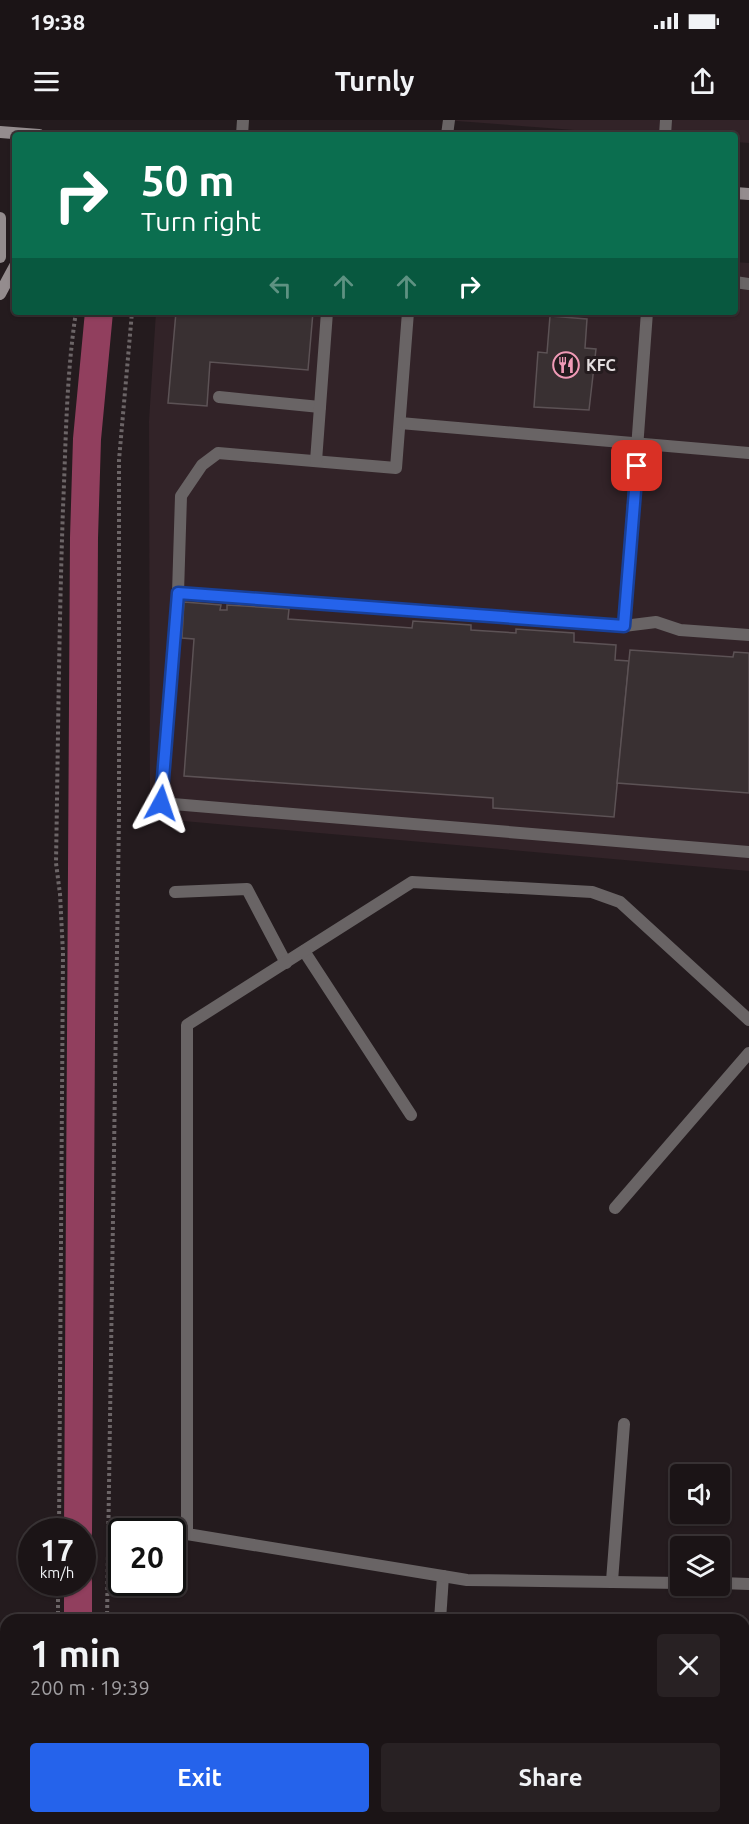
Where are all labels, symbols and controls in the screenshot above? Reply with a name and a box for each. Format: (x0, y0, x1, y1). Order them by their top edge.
text: 19:38 (30, 9, 85, 34)
icon: menu (30, 65, 63, 98)
icon: share (686, 65, 719, 98)
text: Turnly (335, 66, 414, 96)
icon: right (42, 156, 120, 234)
text: 50 m (141, 157, 235, 204)
text: Turn right (141, 206, 261, 236)
icon: left (264, 270, 297, 303)
icon: ahead (327, 270, 360, 303)
icon: ahead (390, 270, 423, 303)
icon: right (453, 270, 486, 303)
restaurant icon: KFC (551, 350, 581, 380)
place label: KFC (586, 356, 616, 374)
pin (611, 440, 662, 491)
icon: arrive (620, 449, 653, 482)
position arrow (129, 771, 193, 835)
map controls (670, 1464, 730, 1596)
button: sound (670, 1464, 730, 1524)
speed limit sign: 20 (108, 1518, 186, 1596)
text: 17 (40, 1533, 74, 1567)
button: layers (670, 1536, 730, 1596)
text: km/h (40, 1564, 74, 1581)
text: 1 min (30, 1633, 121, 1674)
button: close (657, 1634, 720, 1697)
text: 200 m · 19:39 (30, 1676, 150, 1699)
button: Exit (30, 1743, 369, 1812)
button: Share (381, 1743, 720, 1812)

